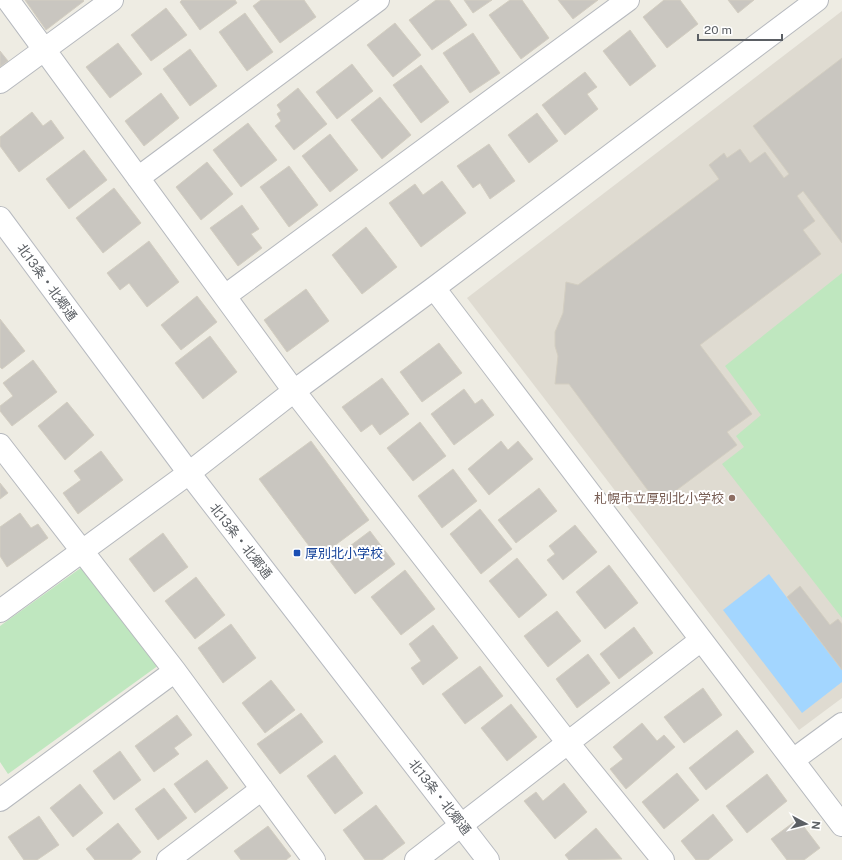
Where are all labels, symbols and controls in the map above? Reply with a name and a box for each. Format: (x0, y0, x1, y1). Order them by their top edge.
scale bar (698, 16, 782, 42)
text: 20 m (704, 23, 732, 37)
street label: 北13条・北郷通 (14, 241, 80, 323)
place label: 札幌市立厚別北小学校 (594, 491, 724, 506)
marker: 札幌市立厚別北小学校 (727, 493, 737, 503)
street label: 北13条・北郷通 (207, 500, 275, 582)
place label: 厚別北小学校 (305, 546, 383, 561)
marker: 厚別北小学校 (292, 548, 302, 558)
street label: 北13条・北郷通 (406, 756, 474, 838)
north arrow (786, 804, 826, 844)
text: N (809, 820, 822, 830)

